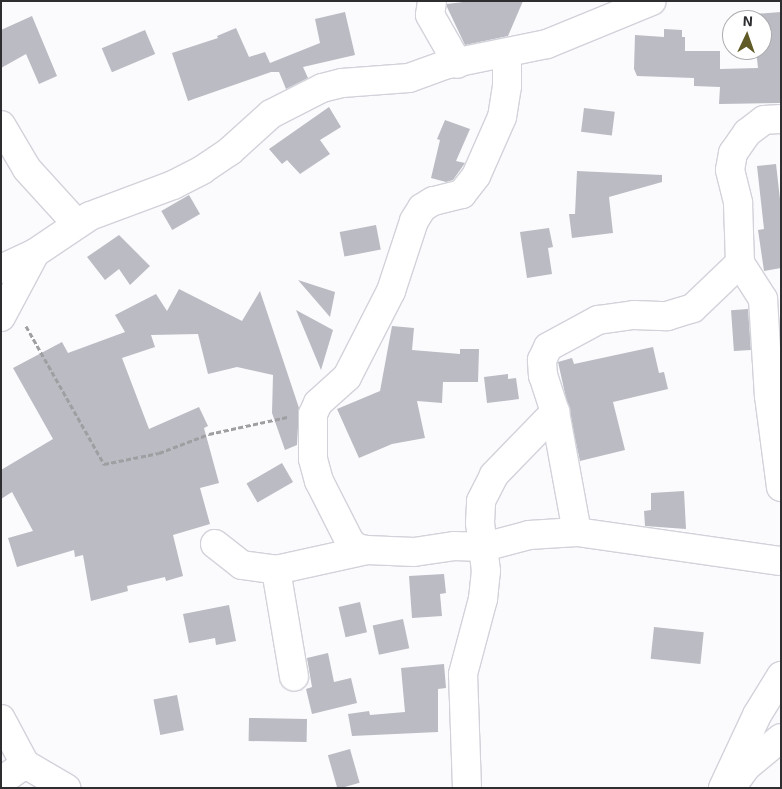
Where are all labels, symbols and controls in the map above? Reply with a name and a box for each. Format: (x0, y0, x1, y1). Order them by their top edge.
north arrow (722, 10, 772, 60)
text: N (742, 12, 753, 29)

